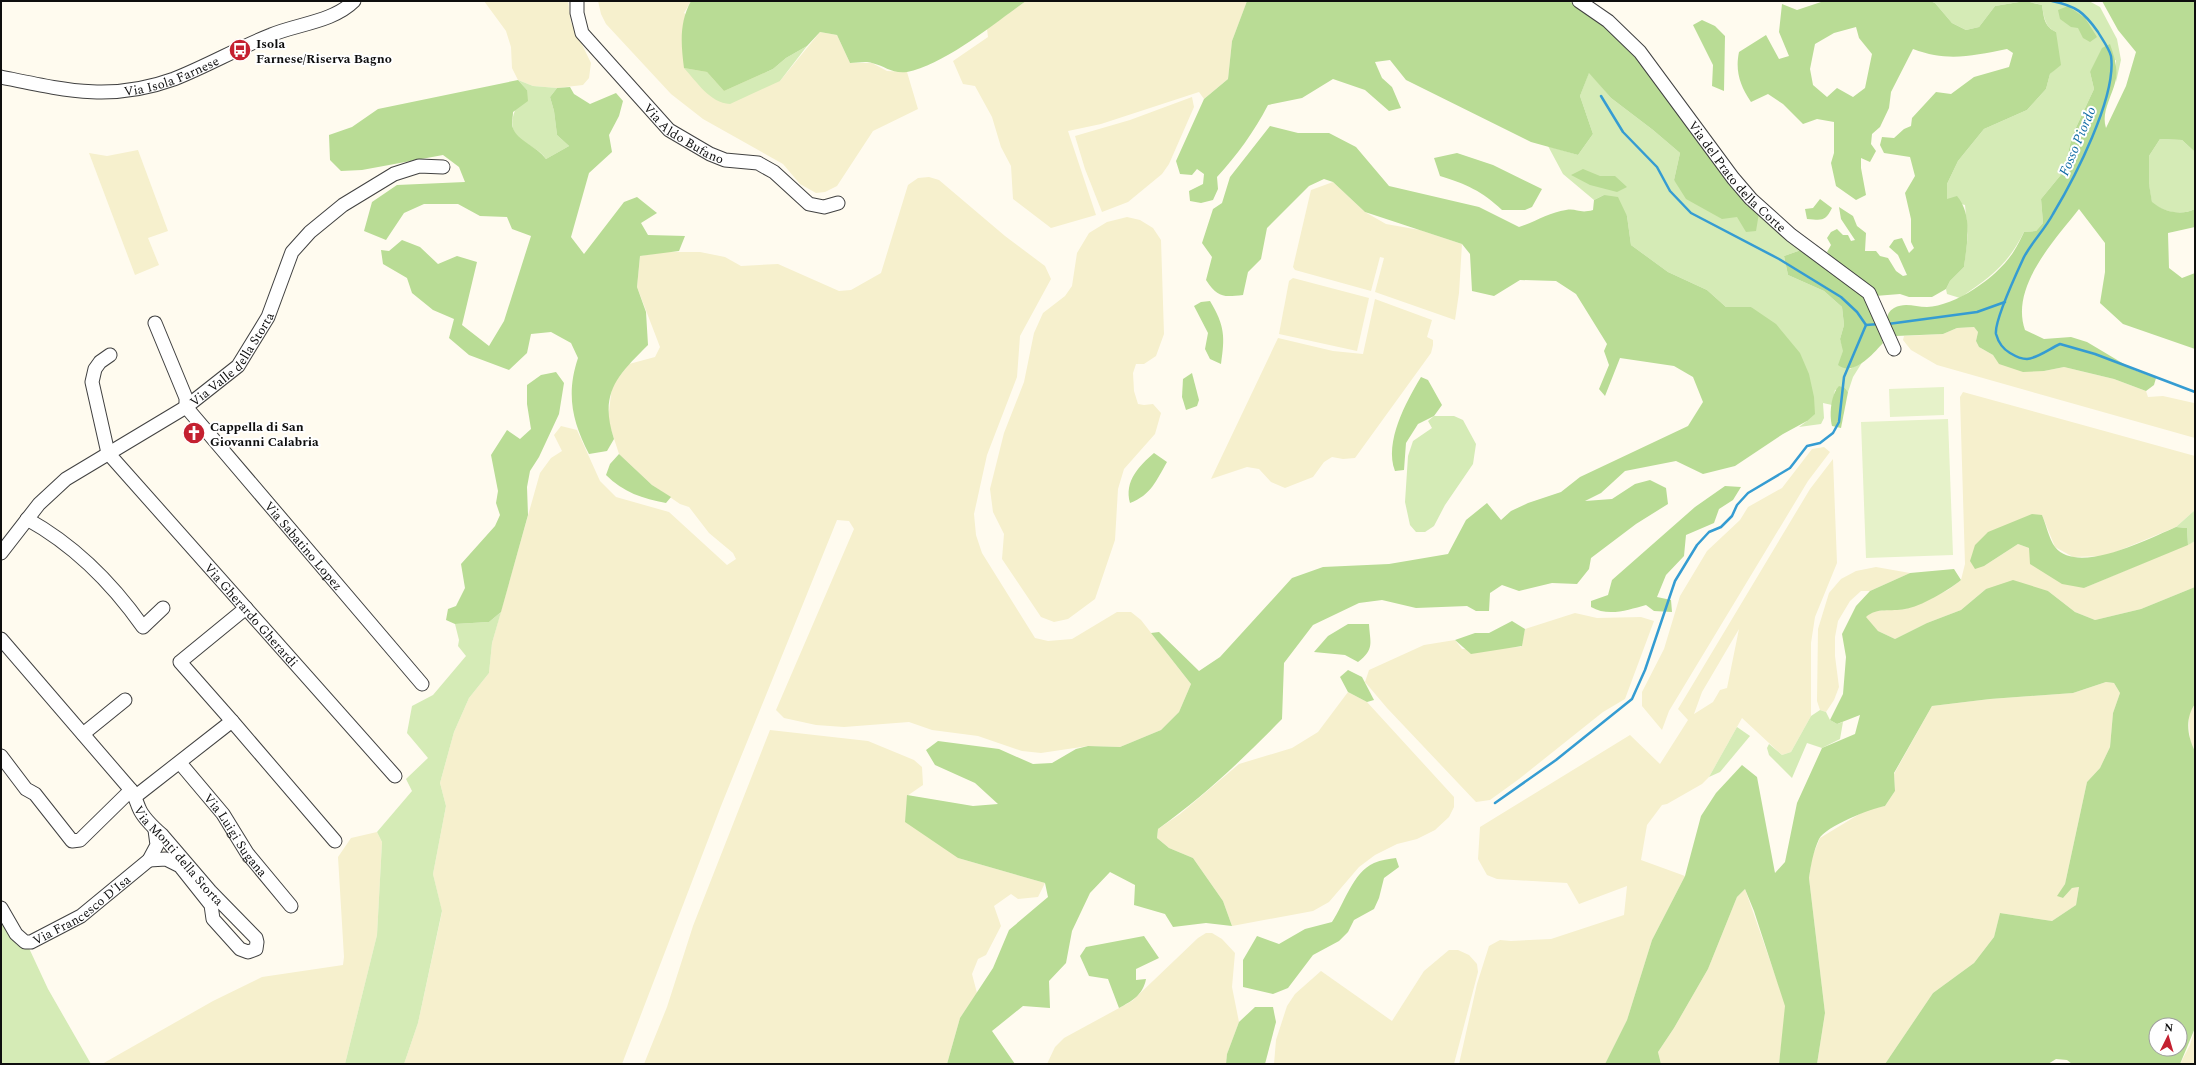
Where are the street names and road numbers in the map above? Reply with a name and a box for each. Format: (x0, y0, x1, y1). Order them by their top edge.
street label: Via Isola Farnese (123, 51, 223, 102)
street label: Via Aldo Bufano (638, 99, 727, 170)
street label: Via del Prato della Corte (1683, 117, 1790, 237)
street label: Via Valle della Storta (186, 309, 280, 412)
street label: Via Sabatino Lopez (259, 497, 347, 595)
street label: Via Gherardo Gherardi (199, 559, 303, 672)
street label: Via Luigi Sugana (198, 789, 272, 882)
street label: Via Monti della Storta (128, 802, 228, 911)
street label: Via Francesco D'Isa (29, 870, 136, 951)

